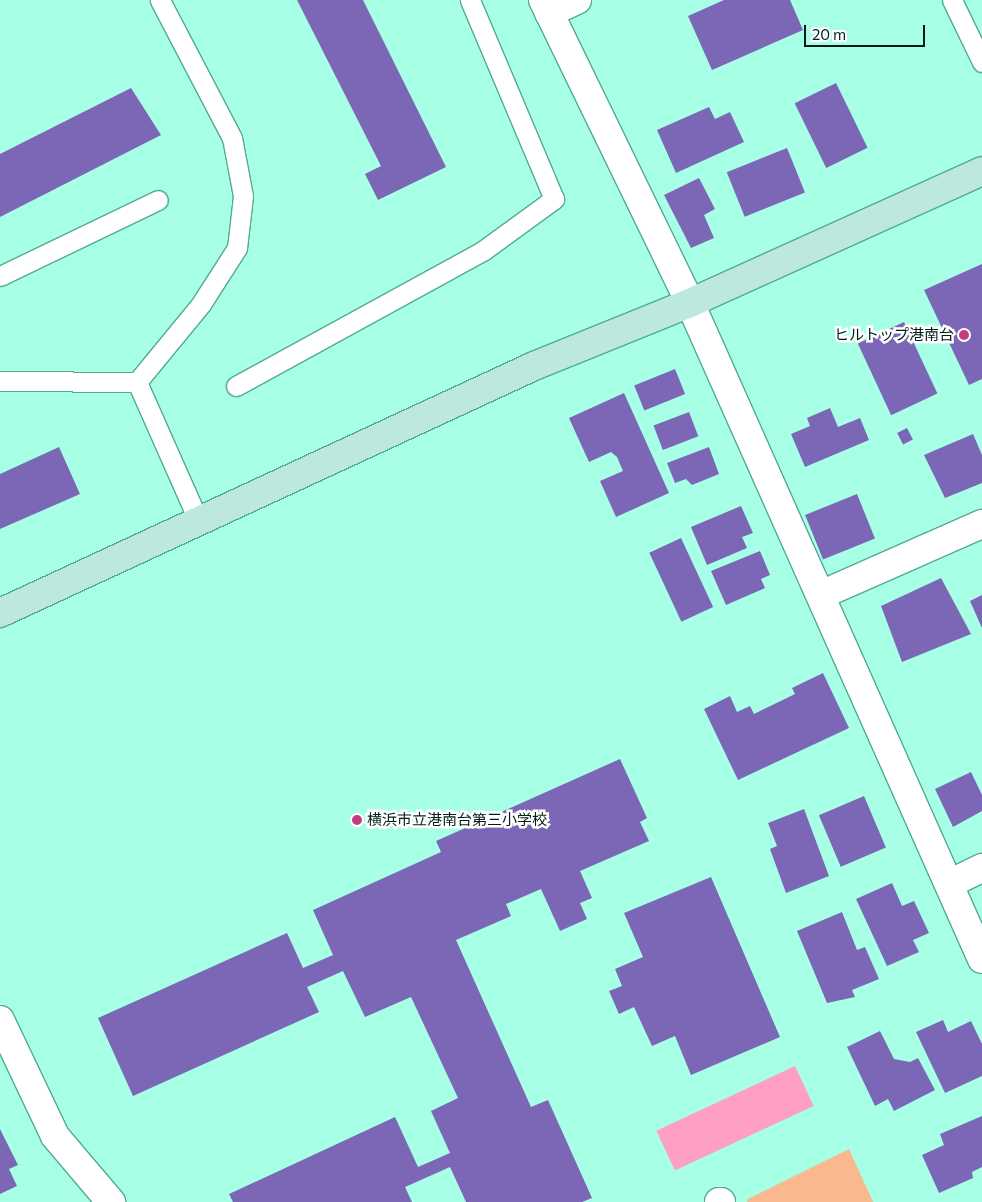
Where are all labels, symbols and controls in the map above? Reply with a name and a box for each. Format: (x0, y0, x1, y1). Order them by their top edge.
scale bar (807, 15, 928, 47)
text: 20 m (812, 25, 846, 43)
place label: ヒルトップ港南台 (834, 326, 954, 344)
marker: ヒルトップ港南台 (958, 329, 970, 341)
place label: 横浜市立港南台第三小学校 (367, 811, 547, 829)
marker: 横浜市立港南台第三小学校 (351, 814, 363, 826)

